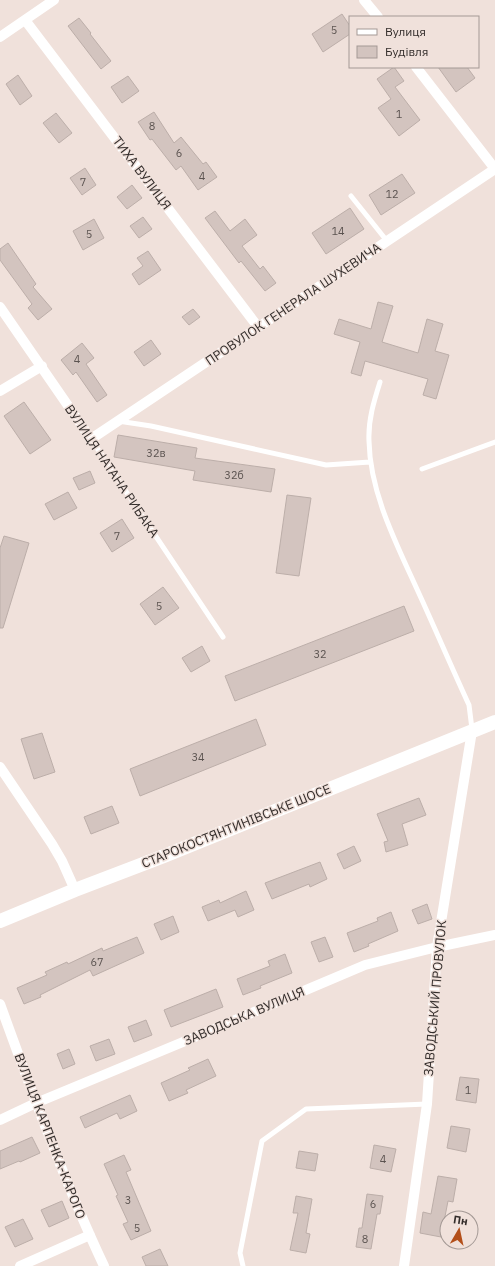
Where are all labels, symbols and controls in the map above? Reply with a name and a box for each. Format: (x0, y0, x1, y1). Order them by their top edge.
legend (349, 16, 479, 68)
house number: 5 (331, 23, 337, 37)
text: Вулиця (385, 24, 426, 39)
text: Будівля (385, 44, 428, 59)
house number: 1 (396, 107, 403, 121)
house number: 8 (149, 119, 155, 133)
street label: ТИХА ВУЛИЦЯ (109, 133, 175, 213)
house number: 6 (176, 146, 182, 160)
house number: 4 (199, 169, 206, 183)
house number: 7 (80, 175, 86, 189)
house number: 12 (385, 187, 399, 201)
house number: 14 (331, 224, 345, 238)
house number: 5 (86, 227, 92, 241)
street label: ПРОВУЛОК ГЕНЕРАЛА ШУХЕВИЧА (202, 238, 385, 369)
house number: 4 (74, 352, 81, 366)
street label: ВУЛИЦЯ НАТАНА РИБАКА (61, 401, 163, 541)
house number: 32в (146, 446, 166, 460)
house number: 32б (224, 468, 244, 482)
house number: 7 (114, 529, 120, 543)
house number: 5 (156, 599, 162, 613)
house number: 32 (313, 647, 327, 661)
house number: 34 (191, 750, 205, 764)
street label: СТАРОКОСТЯНТИНІВСЬКЕ ШОСЕ (139, 780, 333, 872)
street label: ЗАВОДСЬКИЙ ПРОВУЛОК (420, 919, 450, 1077)
house number: 67 (90, 955, 104, 969)
street label: ЗАВОДСЬКА ВУЛИЦЯ (181, 983, 307, 1049)
street label: ВУЛИЦЯ КАРПЕНКА-КАРОГО (11, 1051, 89, 1221)
house number: 1 (465, 1083, 472, 1097)
house number: 4 (380, 1152, 387, 1166)
house number: 3 (125, 1193, 131, 1207)
house number: 6 (370, 1197, 376, 1211)
north arrow (439, 1210, 479, 1250)
text: Пн (452, 1212, 469, 1228)
house number: 5 (134, 1221, 140, 1235)
house number: 8 (362, 1232, 368, 1246)

